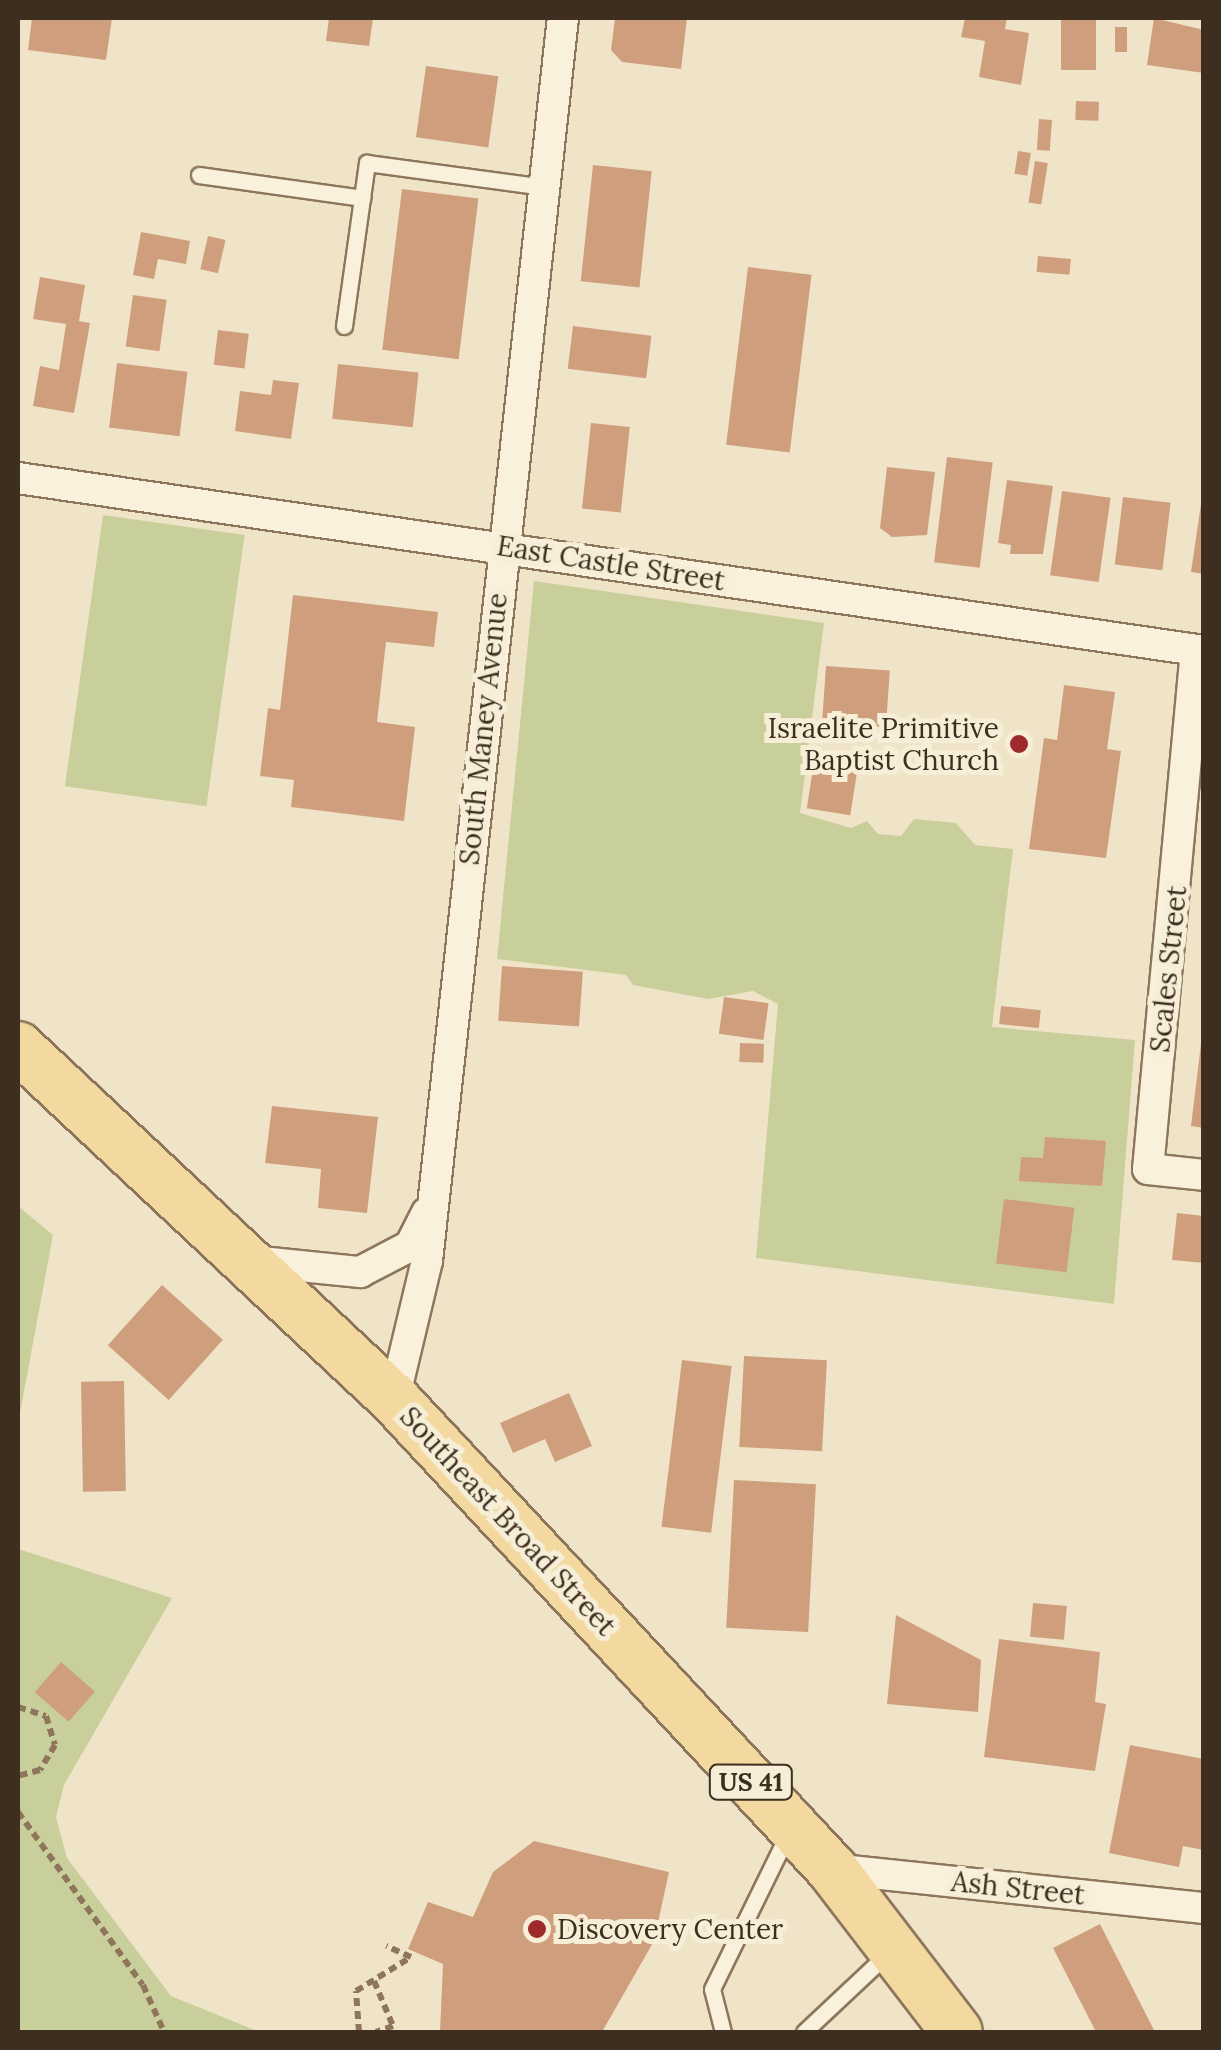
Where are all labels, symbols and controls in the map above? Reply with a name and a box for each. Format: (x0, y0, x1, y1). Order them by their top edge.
street label: East Castle Street (495, 528, 727, 598)
street label: South Maney Avenue (452, 591, 514, 867)
place label: Israelite Primitive Baptist Church (768, 711, 999, 777)
marker: Israelite Primitive Baptist Church (1008, 733, 1030, 755)
street label: Scales Street (1143, 884, 1193, 1054)
street label: Southeast Broad Street (393, 1400, 623, 1642)
road number: US 41 (708, 1762, 794, 1802)
street label: Ash Street (950, 1864, 1086, 1912)
place label: Discovery Center (557, 1912, 783, 1946)
marker: Discovery Center (526, 1918, 548, 1940)

